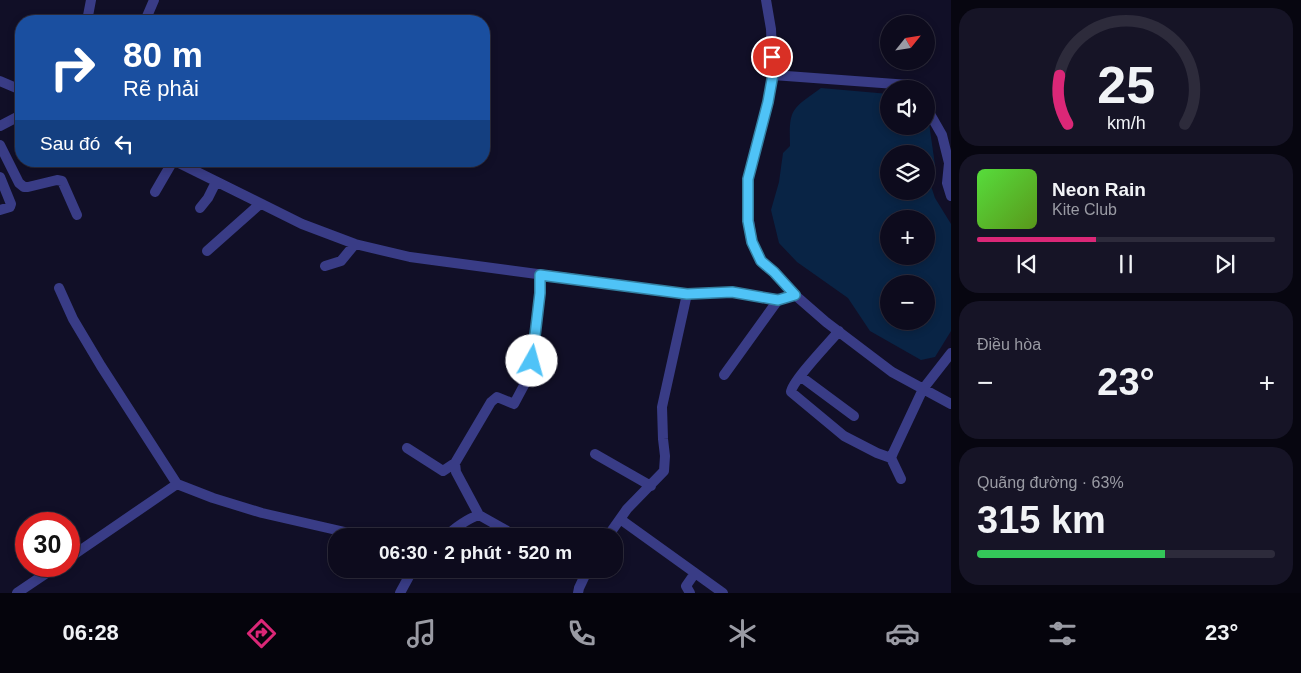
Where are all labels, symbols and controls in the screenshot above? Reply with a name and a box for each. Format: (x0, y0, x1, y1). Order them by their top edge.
north arrow (880, 15, 935, 70)
map controls (880, 15, 935, 330)
icon: right (40, 35, 105, 100)
text: 80 m (123, 35, 203, 74)
pin (751, 36, 793, 78)
icon: arrive (758, 43, 786, 71)
text: 25 (1097, 56, 1155, 114)
text: Rẽ phải (123, 76, 199, 101)
button: sound (880, 80, 935, 135)
text: km/h (1107, 113, 1145, 133)
icon: left (110, 130, 138, 158)
text: Sau đó (40, 133, 100, 154)
button: layers (880, 145, 935, 200)
text: Neon Rain (1052, 179, 1146, 200)
text: Kite Club (1052, 201, 1117, 218)
button: + (880, 210, 935, 265)
icon: previous (1013, 250, 1041, 278)
icon: pause (1112, 250, 1140, 278)
icon: next (1211, 250, 1239, 278)
button: − (880, 275, 935, 330)
position arrow (505, 334, 557, 386)
text: Điều hòa (977, 336, 1041, 353)
text: 23° (1097, 361, 1155, 403)
text: − (977, 367, 993, 398)
text: + (1259, 367, 1275, 398)
text: Quãng đường · 63% (977, 474, 1124, 491)
text: 315 km (977, 499, 1106, 541)
speed limit sign: 30 (15, 512, 80, 577)
text: 06:30 · 2 phút · 520 m (379, 542, 572, 563)
icon: directions (244, 616, 279, 651)
icon: music (404, 616, 439, 651)
icon: phone (564, 616, 599, 651)
icon: climate (725, 616, 760, 651)
icon: car (885, 616, 920, 651)
icon: filters (1045, 616, 1080, 651)
text: 06:28 (63, 620, 119, 645)
text: 23° (1205, 620, 1238, 645)

